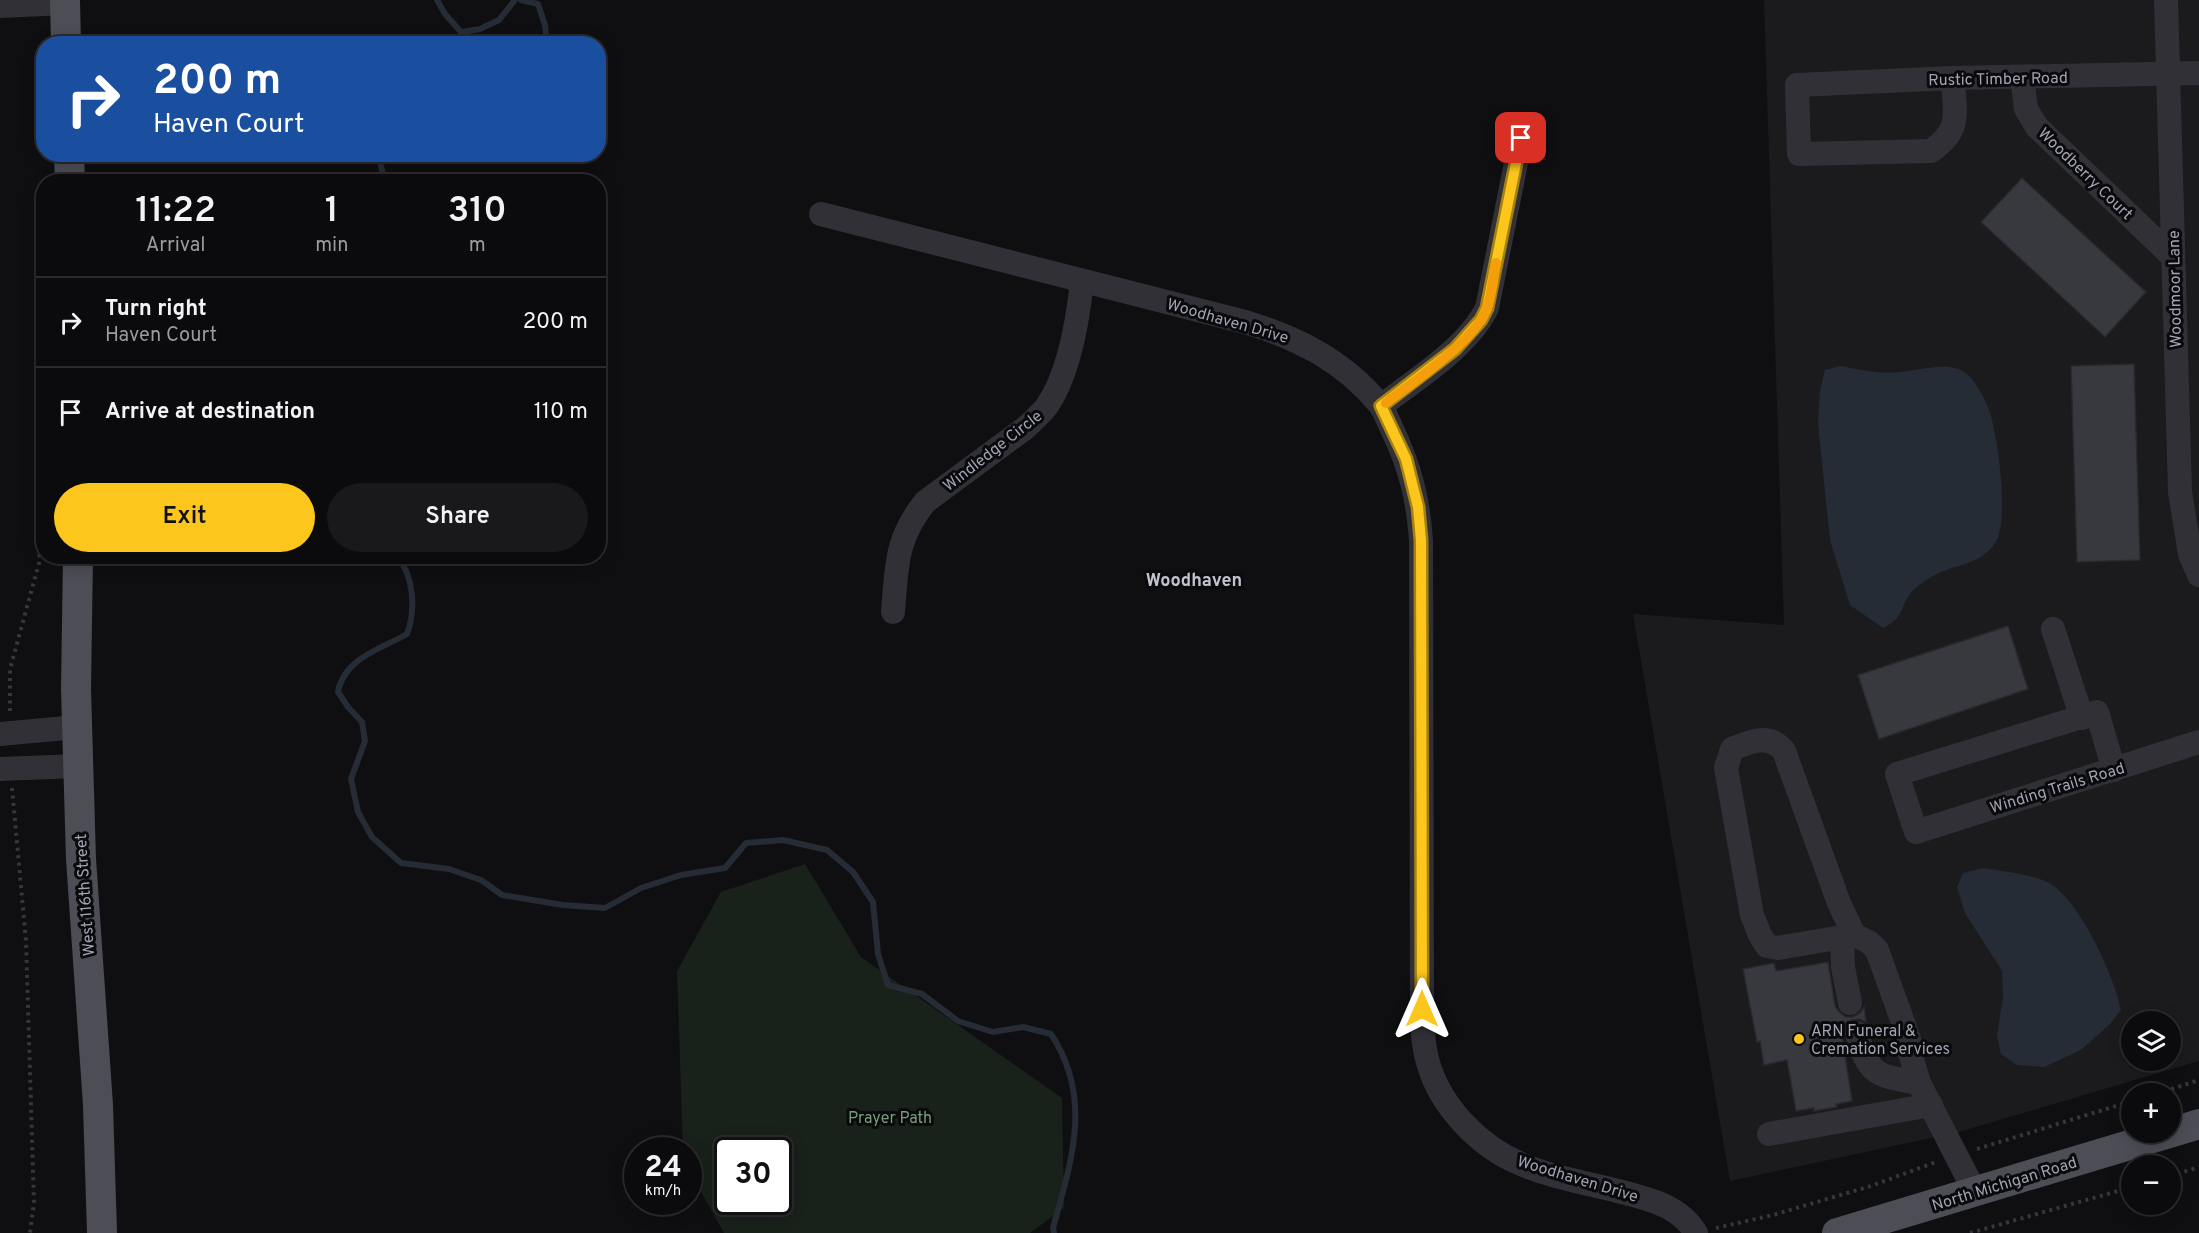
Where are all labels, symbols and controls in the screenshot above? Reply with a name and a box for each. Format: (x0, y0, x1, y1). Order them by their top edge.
text: 200 m (153, 56, 281, 109)
icon: right (54, 60, 132, 138)
street label: Rustic Timber Road (1928, 69, 2068, 91)
text: Haven Court (153, 108, 304, 142)
pin (1495, 112, 1546, 163)
icon: arrive (1504, 121, 1537, 154)
street label: Woodberry Court (2033, 124, 2136, 225)
text: 11:22 (135, 189, 216, 235)
text: 1 (325, 189, 339, 235)
text: 310 (448, 189, 507, 235)
street label: Woodmoor Lane (2165, 230, 2187, 348)
text: Arrival (146, 233, 205, 259)
text: min (315, 233, 348, 259)
text: m (469, 233, 486, 259)
street label: Woodhaven Drive (1164, 295, 1291, 349)
text: Turn right (105, 296, 207, 323)
icon: right (54, 306, 87, 339)
text: 200 m (523, 309, 588, 336)
text: Haven Court (105, 323, 217, 349)
icon: arrive (54, 396, 87, 429)
text: Arrive at destination (105, 399, 315, 426)
text: 110 m (534, 399, 588, 426)
street label: Windledge Circle (940, 407, 1047, 496)
button: Exit (54, 483, 315, 552)
button: Share (327, 483, 588, 552)
district label: Woodhaven (1146, 570, 1242, 593)
street label: Winding Trails Road (1988, 759, 2127, 819)
street label: West 116th Street (72, 833, 100, 957)
position arrow (1390, 977, 1454, 1041)
map controls (2121, 1011, 2181, 1215)
button: layers (2121, 1011, 2181, 1071)
place label: ARN Funeral & Cremation Services (1811, 1022, 1950, 1060)
marker: ARN Funeral & Cremation Services (1792, 1032, 1806, 1046)
button: + (2121, 1083, 2181, 1143)
park label: Prayer Path (848, 1109, 932, 1129)
speed limit sign: 30 (714, 1137, 792, 1215)
text: 24 (644, 1150, 682, 1187)
street label: Woodhaven Drive (1514, 1152, 1640, 1208)
street label: North Michigan Road (1930, 1153, 2080, 1217)
button: − (2121, 1155, 2181, 1215)
text: km/h (645, 1182, 681, 1201)

